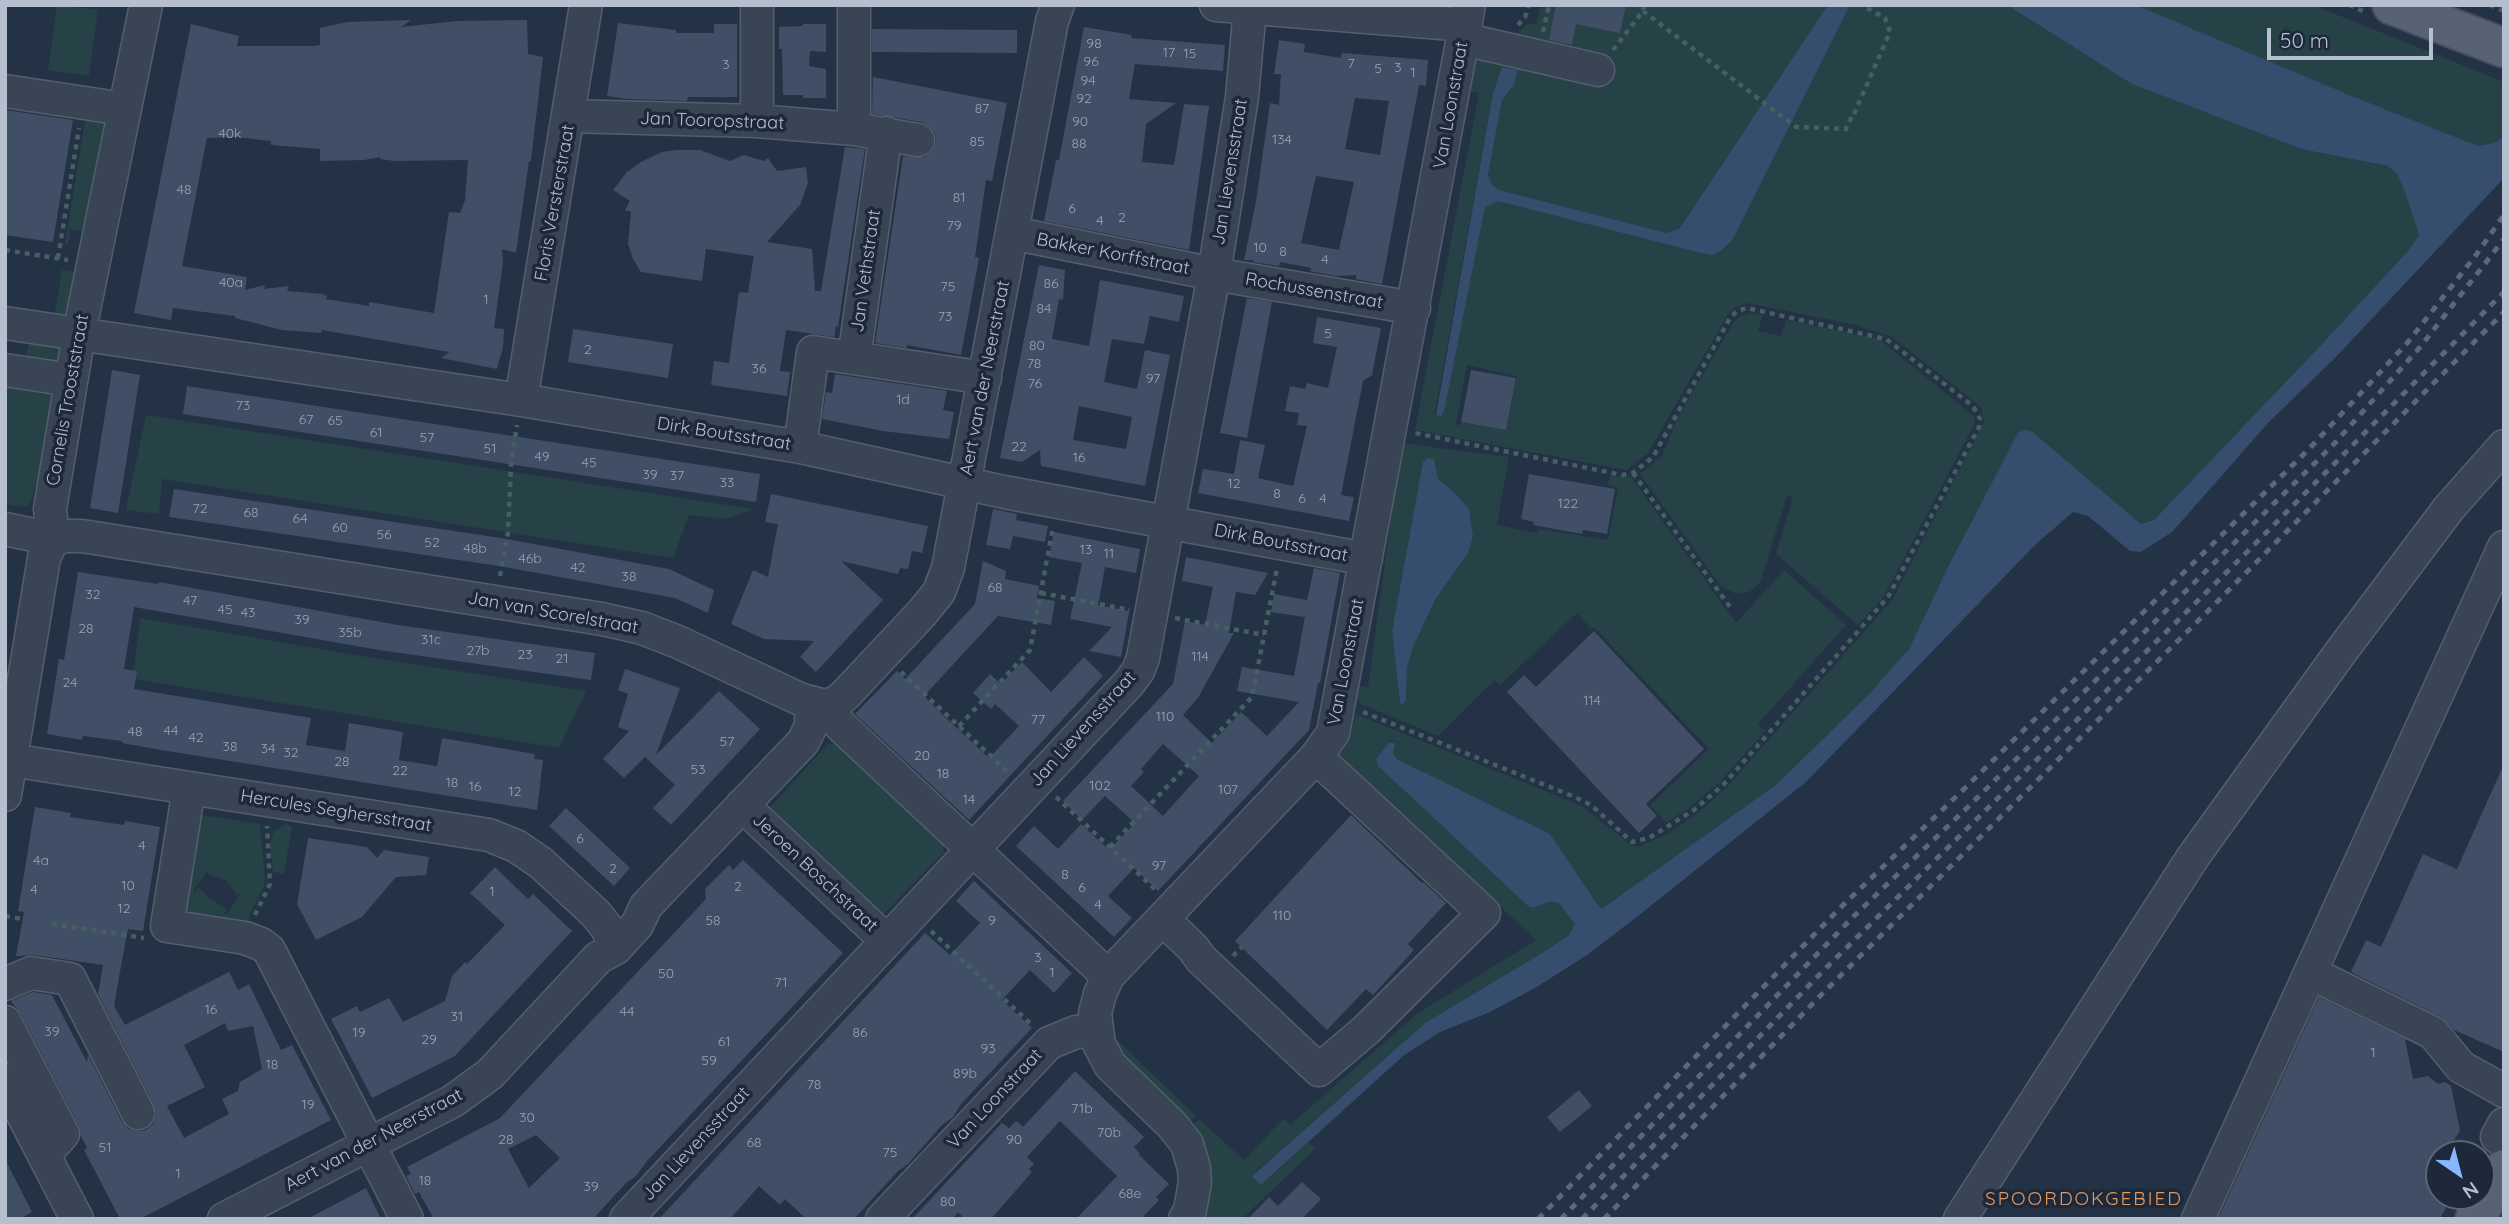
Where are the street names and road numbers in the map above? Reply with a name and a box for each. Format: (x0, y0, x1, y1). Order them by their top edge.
street label: Van Loonstraat (1429, 40, 1473, 170)
street label: Jan Lievensstraat (1208, 97, 1252, 247)
street label: Jan Tooropstraat (639, 108, 785, 134)
street label: Floris Versterstraat (531, 123, 579, 283)
street label: Jan Vethstraat (847, 208, 885, 334)
street label: Bakker Korffstraat (1035, 229, 1191, 279)
street label: Rochussenstraat (1243, 268, 1385, 314)
street label: Aert van der Neerstraat (955, 279, 1015, 477)
street label: Cornelis Trooststraat (42, 313, 94, 487)
street label: Dirk Boutsstraat (655, 413, 793, 455)
street label: Dirk Boutsstraat (1213, 519, 1349, 567)
street label: Jan van Scorelstraat (466, 587, 640, 639)
street label: Van Loonstraat (1323, 597, 1369, 727)
street label: Jan Lievensstraat (1026, 667, 1140, 791)
street label: Hercules Seghersstraat (239, 785, 433, 837)
street label: Jeroen Boschstraat (748, 809, 882, 937)
street label: Van Loonstraat (943, 1044, 1047, 1154)
street label: Jan Lievensstraat (638, 1083, 754, 1205)
street label: Aert van der Neerstraat (281, 1084, 467, 1196)

